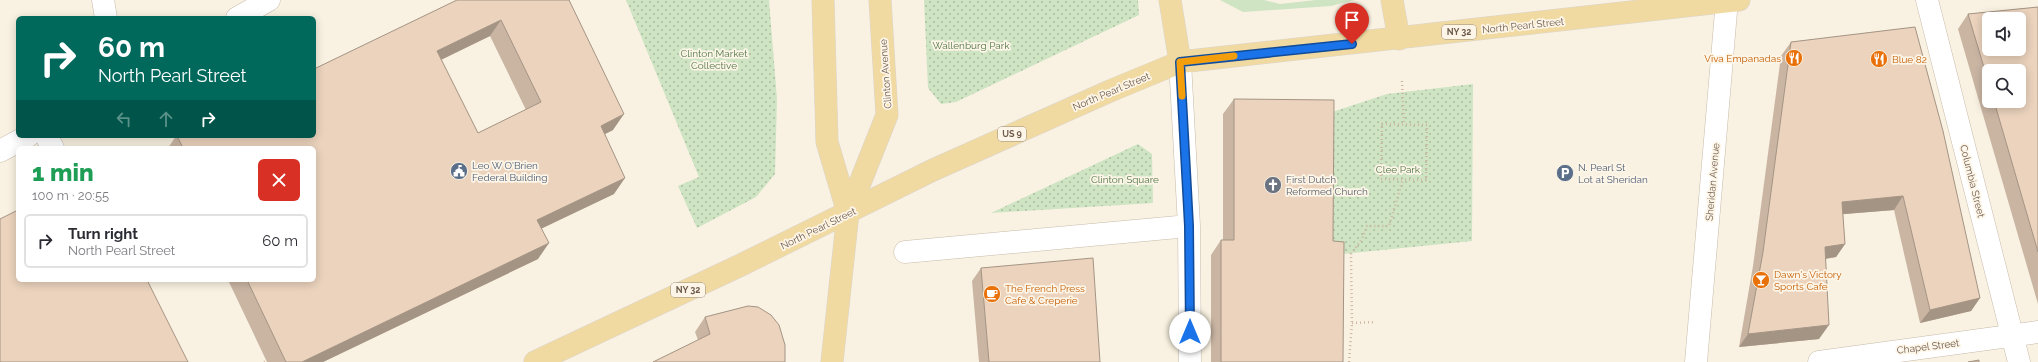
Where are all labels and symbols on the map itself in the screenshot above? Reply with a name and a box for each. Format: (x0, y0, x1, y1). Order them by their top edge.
pin (1335, 3, 1369, 44)
street label: North Pearl Street (1481, 16, 1565, 35)
road number: NY 32 (1442, 25, 1476, 39)
street label: Clinton Avenue (878, 39, 893, 109)
park label: Wallenburg Park (932, 40, 1010, 51)
park label: Clinton Market Collective (680, 48, 748, 71)
restaurant icon: Viva Empanadas (1784, 48, 1804, 68)
restaurant icon: Blue 82 (1869, 49, 1889, 69)
place label: Viva Empanadas (1704, 53, 1781, 64)
place label: Blue 82 (1892, 54, 1927, 65)
street label: North Pearl Street (1071, 70, 1152, 113)
road number: US 9 (998, 127, 1026, 141)
street label: Sheridan Avenue (1704, 142, 1721, 222)
street label: Columbia Street (1958, 144, 1987, 219)
place label: Leo W O'Brien Federal Building (472, 160, 547, 183)
public building icon: Leo W O'Brien Federal Building (449, 161, 469, 181)
place label: N. Pearl St Lot at Sheridan (1578, 162, 1648, 185)
parking icon: N. Pearl St Lot at Sheridan (1555, 163, 1575, 183)
park label: Clee Park (1376, 164, 1421, 175)
park label: Clinton Square (1091, 174, 1159, 185)
place label: First Dutch Reformed Church (1286, 174, 1368, 197)
church icon: First Dutch Reformed Church (1263, 175, 1283, 195)
street label: North Pearl Street (779, 205, 858, 251)
place label: Dawn's Victory Sports Cafe (1774, 269, 1842, 292)
bar icon: Dawn's Victory Sports Cafe (1751, 270, 1771, 290)
road number: NY 32 (671, 283, 705, 297)
place label: The French Press Cafe & Creperie (1005, 283, 1085, 306)
cafe icon: The French Press Cafe & Creperie (982, 284, 1002, 304)
position arrow (1169, 311, 1211, 353)
street label: Chapel Street (1896, 337, 1961, 356)

